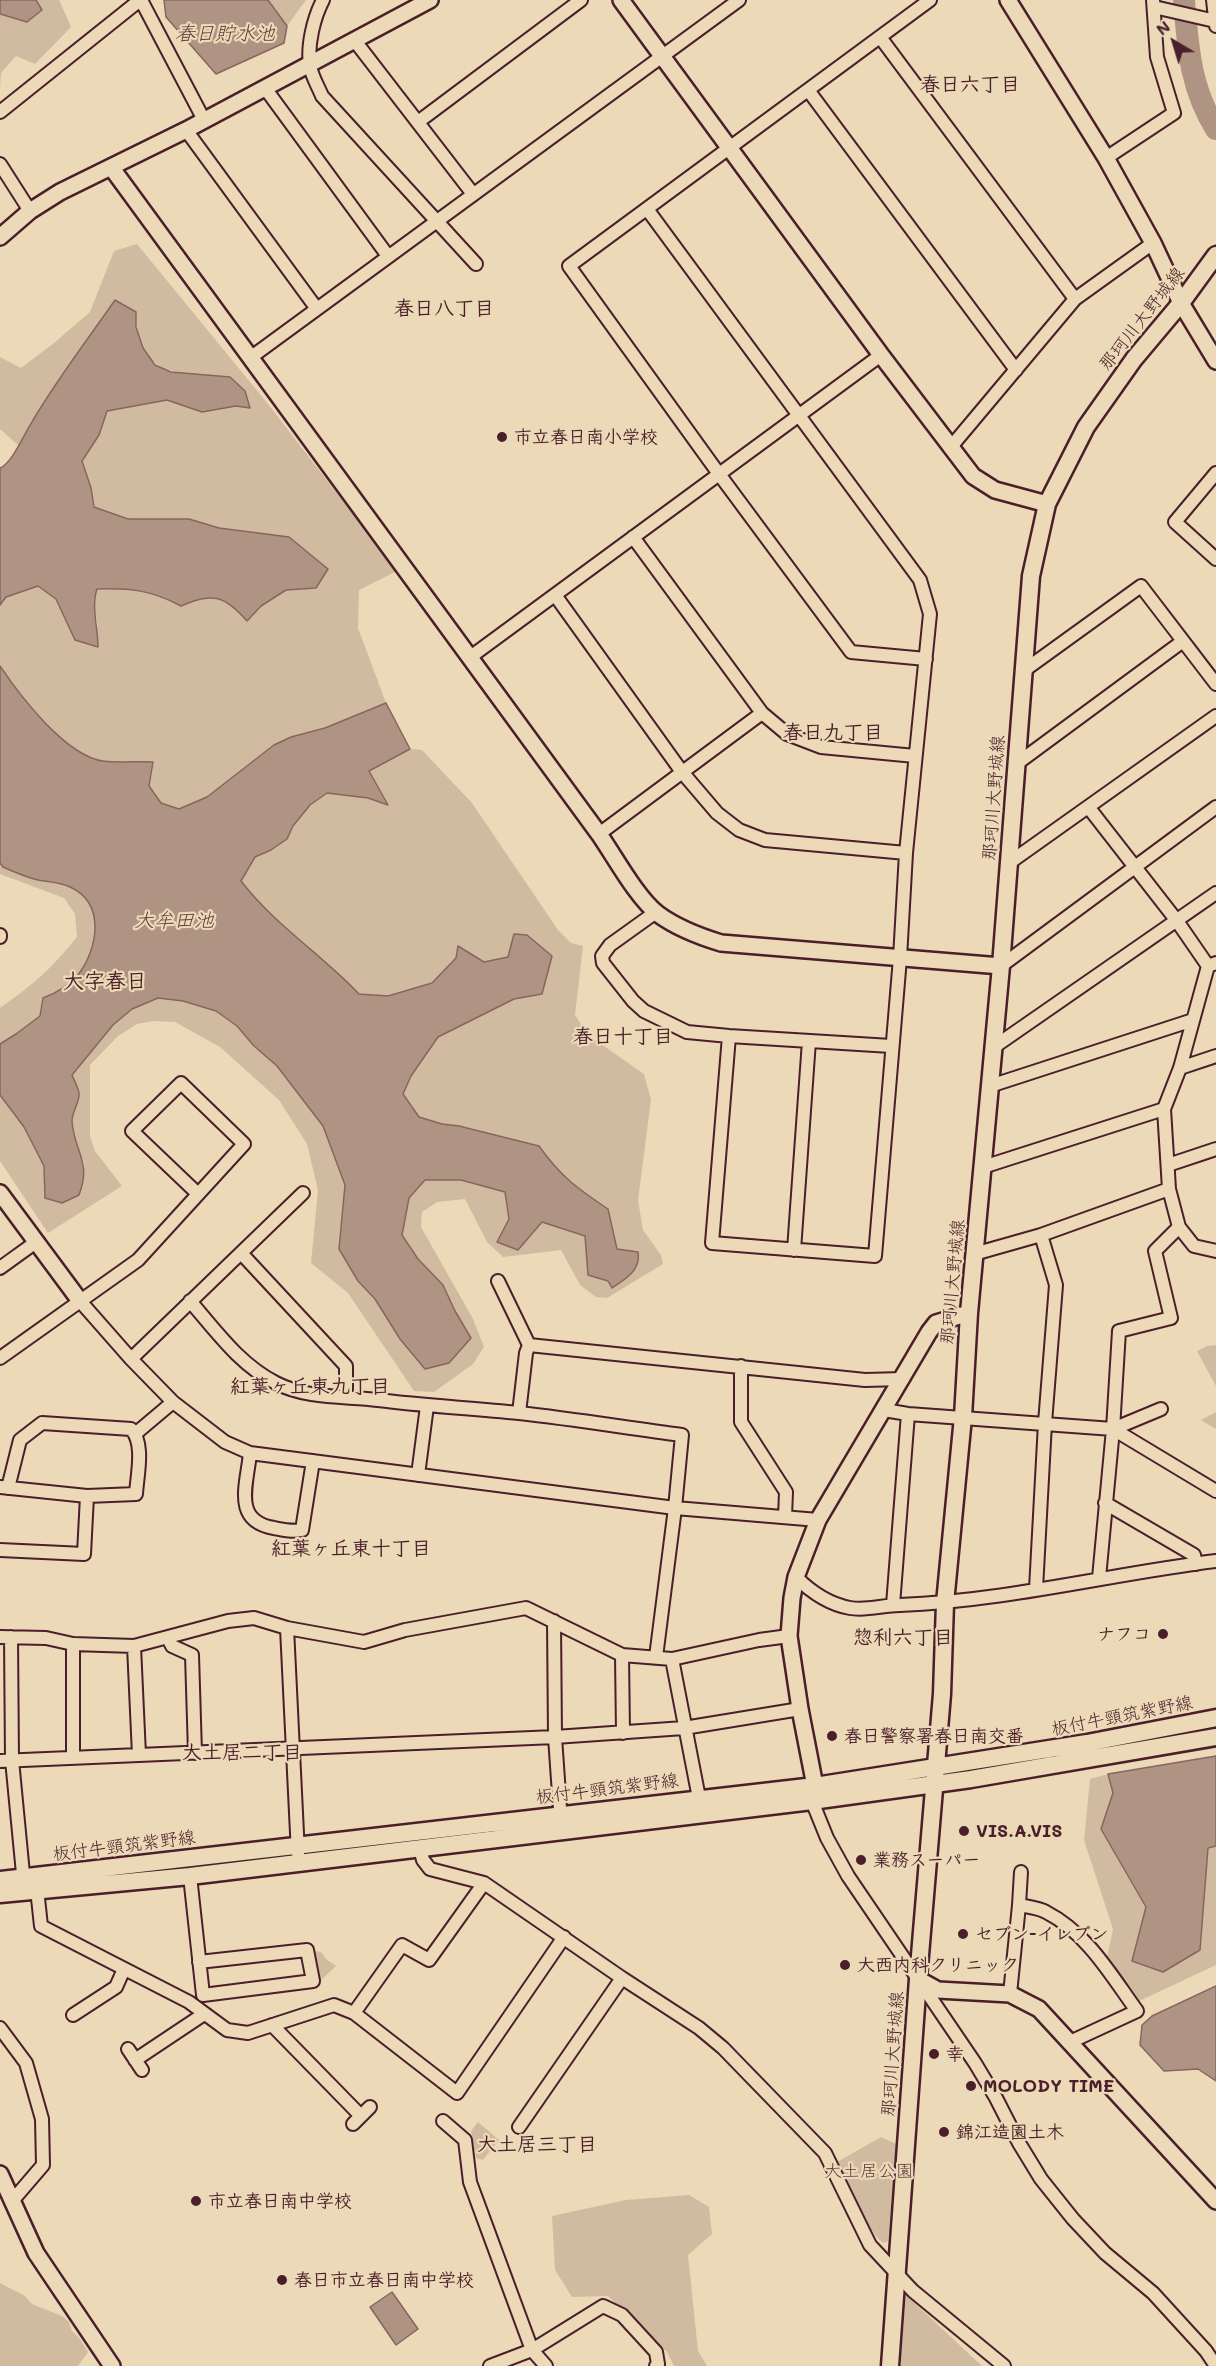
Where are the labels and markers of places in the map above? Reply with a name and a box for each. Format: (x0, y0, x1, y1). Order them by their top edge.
place label: 市立春日南小学校 (514, 426, 658, 448)
marker: 市立春日南小学校 (495, 430, 509, 444)
place label: ナフコ (1097, 1623, 1151, 1645)
marker: ナフコ (1156, 1627, 1170, 1641)
place label: 春日警察署春日南交番 (844, 1725, 1024, 1747)
marker: 春日警察署春日南交番 (825, 1729, 839, 1743)
place label: VIS.A.VIS (976, 1820, 1063, 1842)
marker: VIS.A.VIS (957, 1824, 971, 1838)
place label: 業務スーパー (873, 1849, 980, 1871)
marker: 業務スーパー (854, 1853, 868, 1867)
place label: セブン-イレブン (975, 1923, 1109, 1945)
marker: セブン-イレブン (956, 1927, 970, 1941)
place label: 大西内科クリニック (857, 1954, 1019, 1976)
marker: 大西内科クリニック (838, 1958, 852, 1972)
place label: 幸 (946, 2043, 964, 2065)
marker: 幸 (927, 2047, 941, 2061)
place label: MOLODY TIME (983, 2075, 1114, 2097)
marker: MOLODY TIME (964, 2079, 978, 2093)
place label: 錦江造園土木 (956, 2121, 1064, 2143)
marker: 錦江造園土木 (937, 2125, 951, 2139)
place label: 市立春日南中学校 (208, 2190, 352, 2212)
marker: 市立春日南中学校 (189, 2194, 203, 2208)
place label: 春日市立春日南中学校 (294, 2269, 474, 2291)
marker: 春日市立春日南中学校 (275, 2273, 289, 2287)

